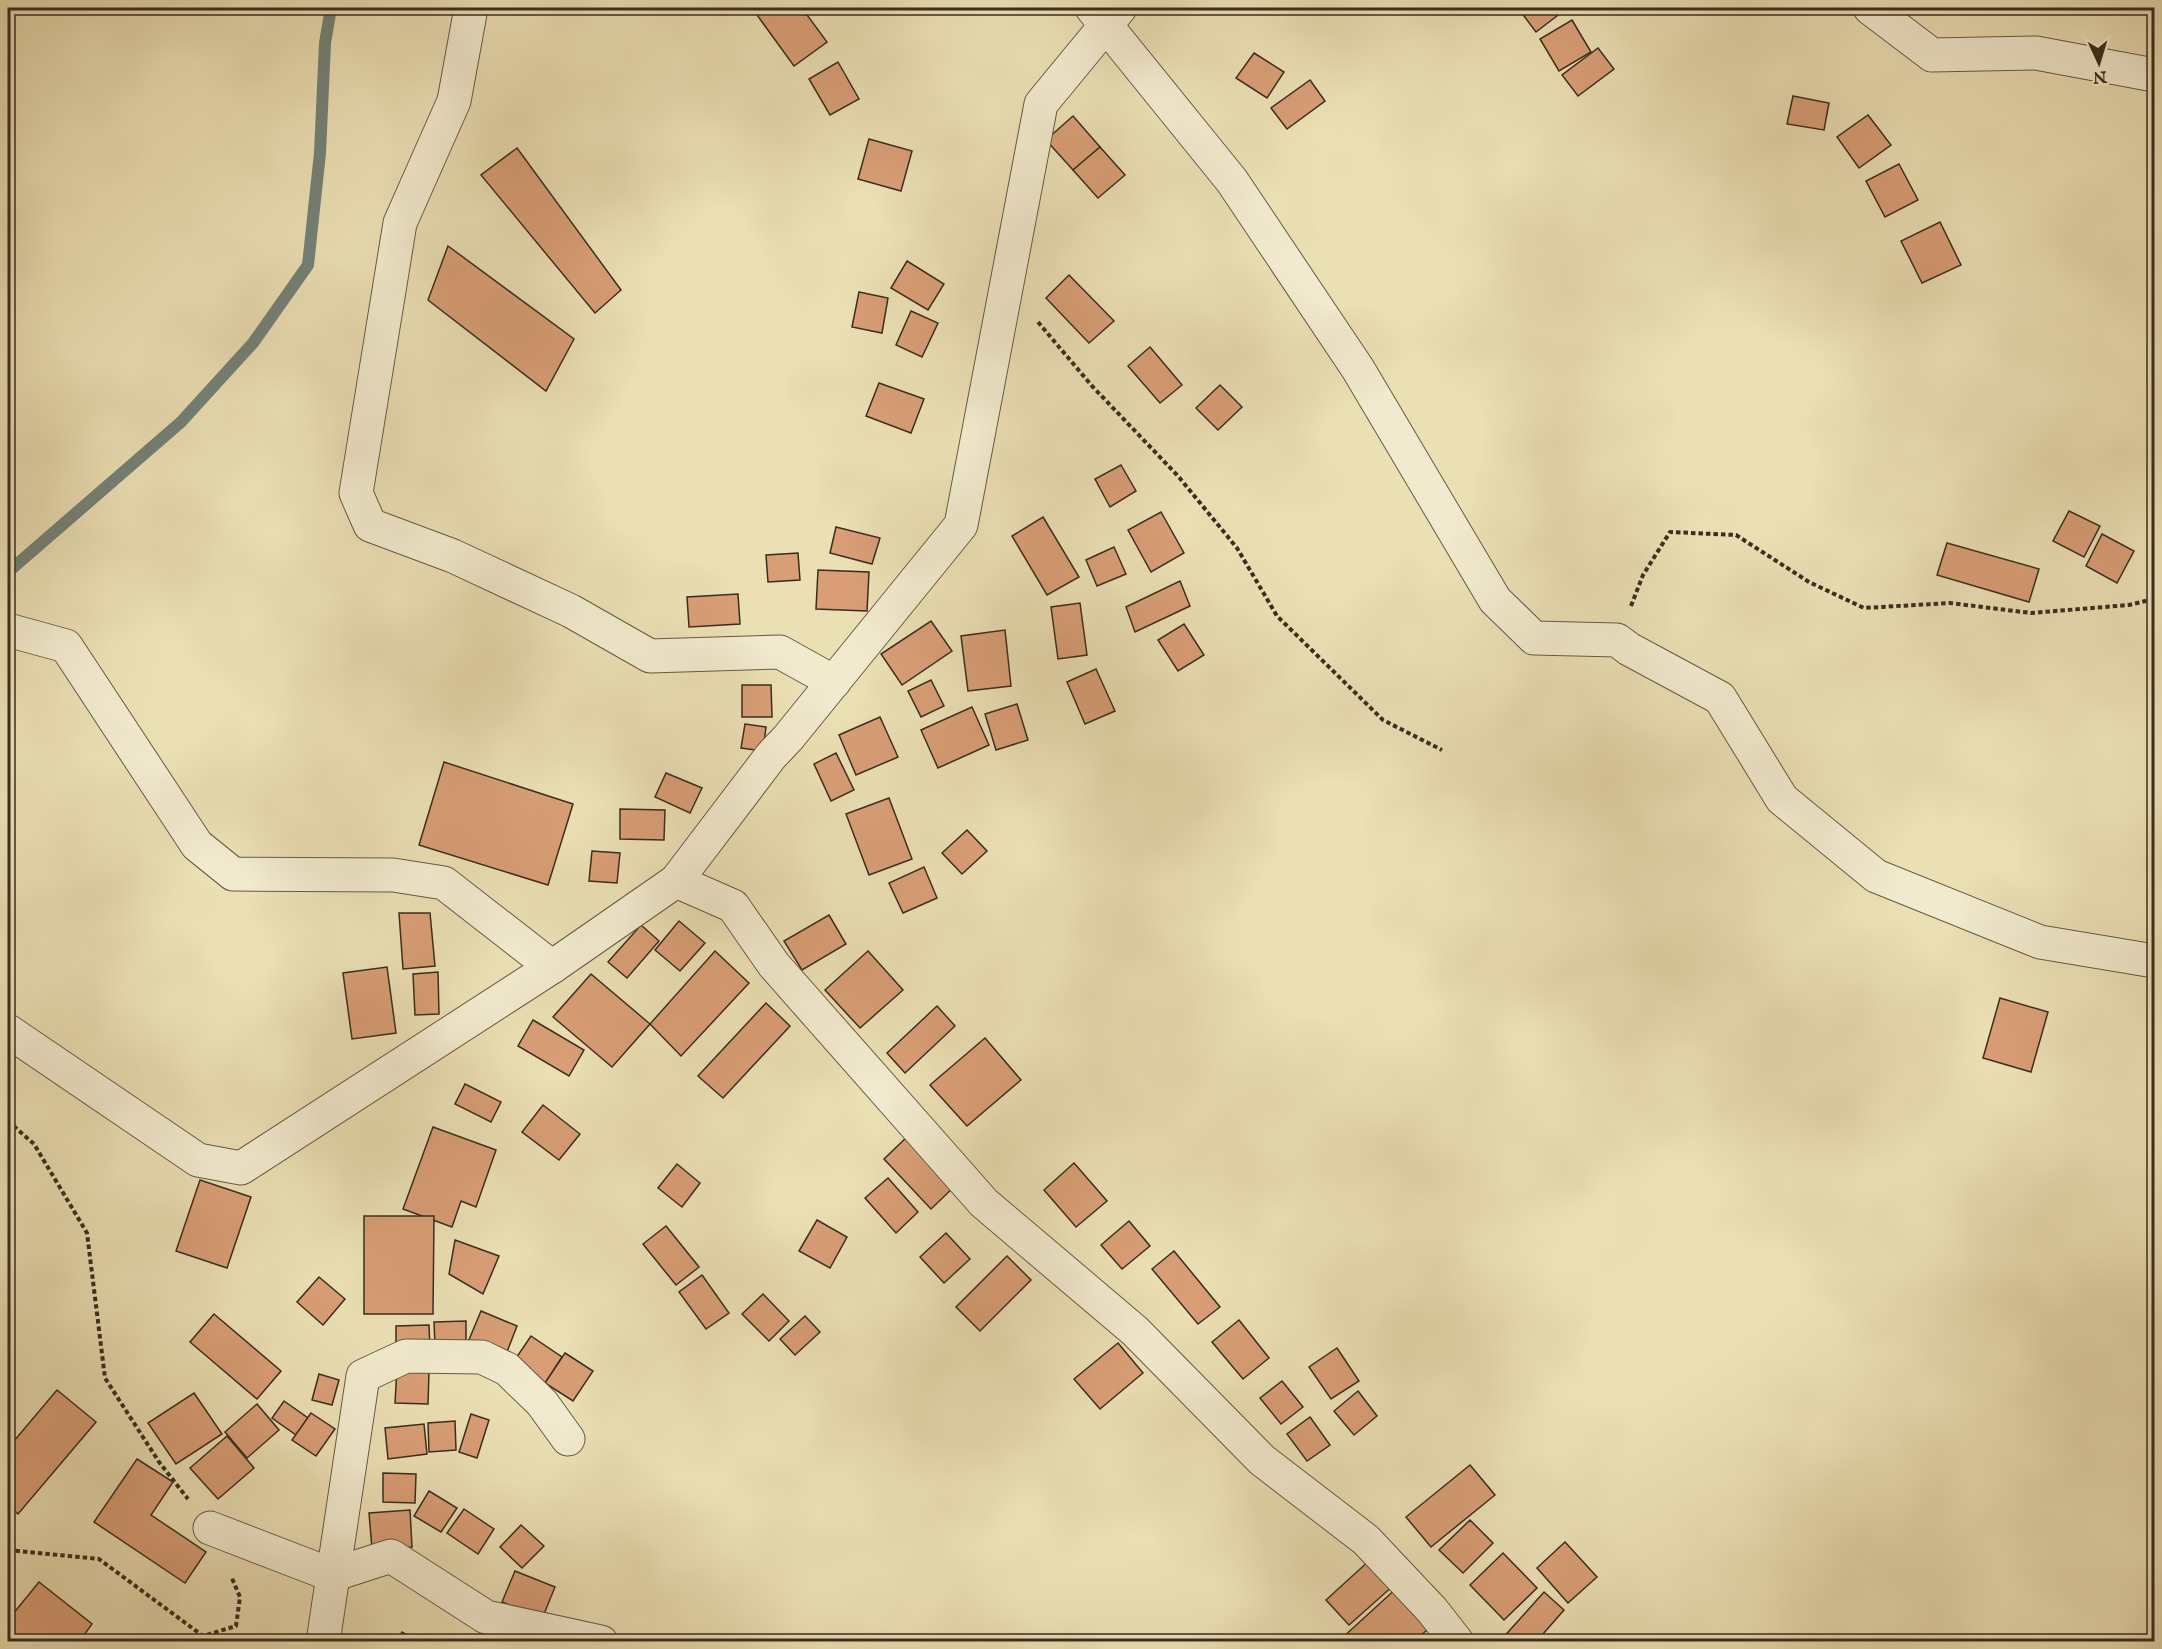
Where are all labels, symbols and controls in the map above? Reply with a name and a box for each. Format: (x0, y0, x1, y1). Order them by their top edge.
north arrow (2069, 33, 2129, 93)
text: N (2092, 65, 2109, 86)

